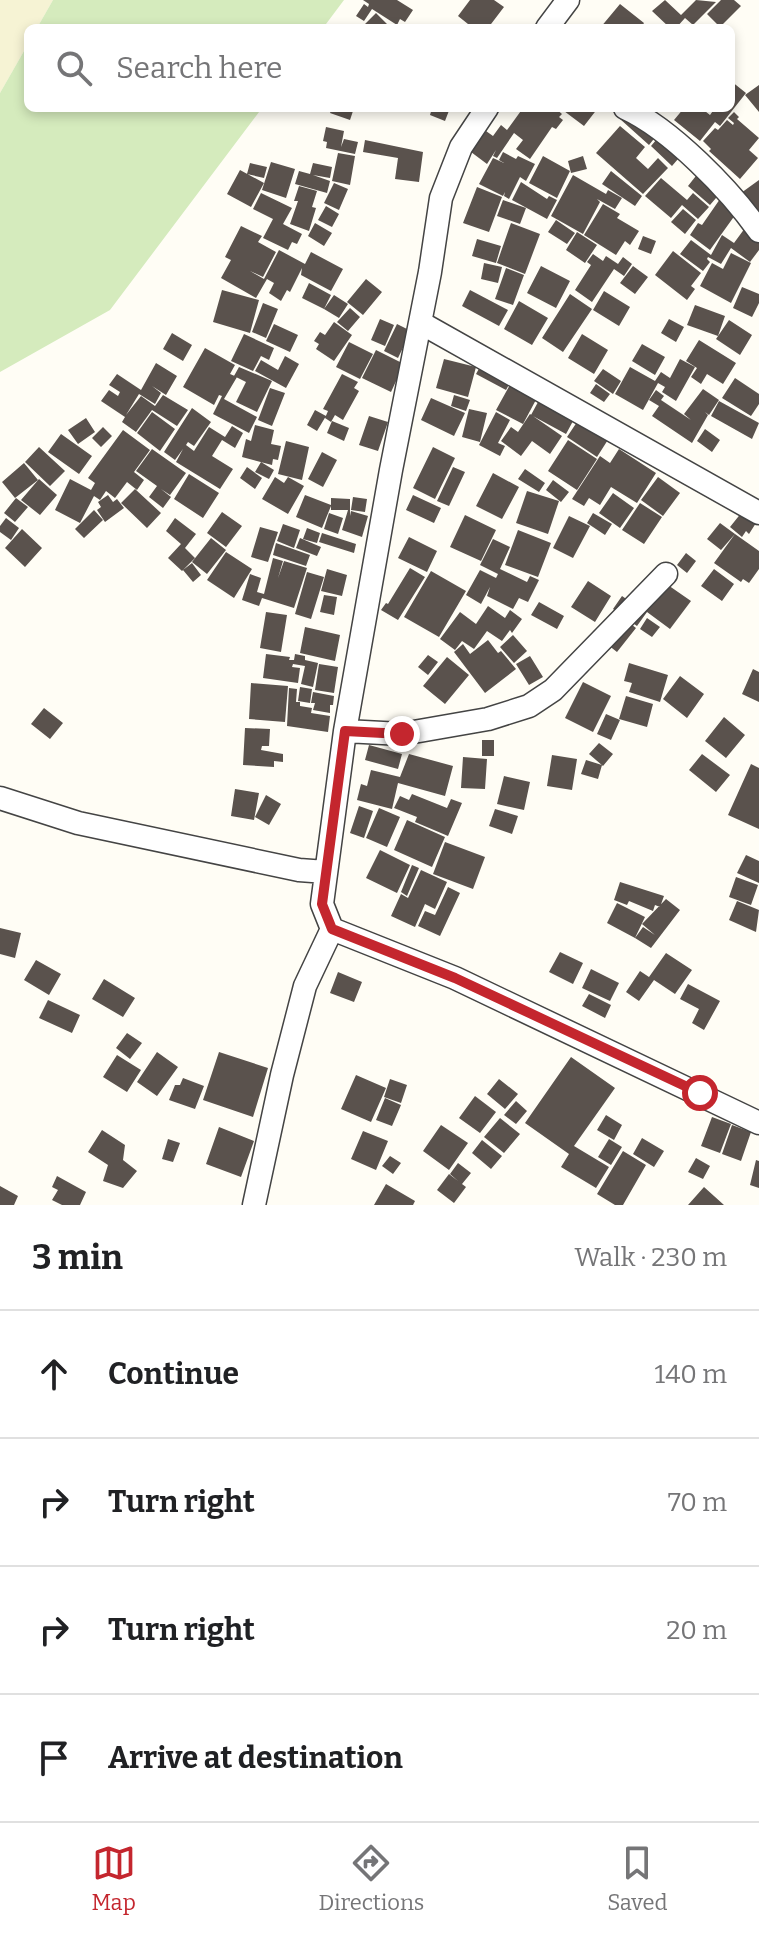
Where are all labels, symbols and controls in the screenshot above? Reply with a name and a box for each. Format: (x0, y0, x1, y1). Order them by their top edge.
search box (24, 24, 735, 112)
icon: search (52, 46, 96, 90)
text: Search here (116, 50, 283, 86)
route end (384, 716, 420, 752)
route start (682, 1075, 718, 1111)
text: 3 min (32, 1237, 123, 1278)
text: Walk · 230 m (575, 1242, 727, 1273)
icon: ahead (32, 1352, 76, 1396)
text: Continue (108, 1356, 239, 1392)
text: 140 m (655, 1359, 727, 1390)
icon: right (32, 1480, 76, 1524)
text: Turn right (108, 1484, 255, 1520)
text: 70 m (668, 1487, 727, 1518)
icon: right (32, 1608, 76, 1652)
text: Turn right (108, 1612, 255, 1648)
text: 20 m (666, 1615, 727, 1646)
icon: arrive (32, 1736, 76, 1780)
text: Arrive at destination (108, 1740, 403, 1776)
tab: Map (91, 1841, 136, 1916)
tab: Directions (319, 1841, 424, 1916)
tab: Saved (607, 1841, 668, 1916)

